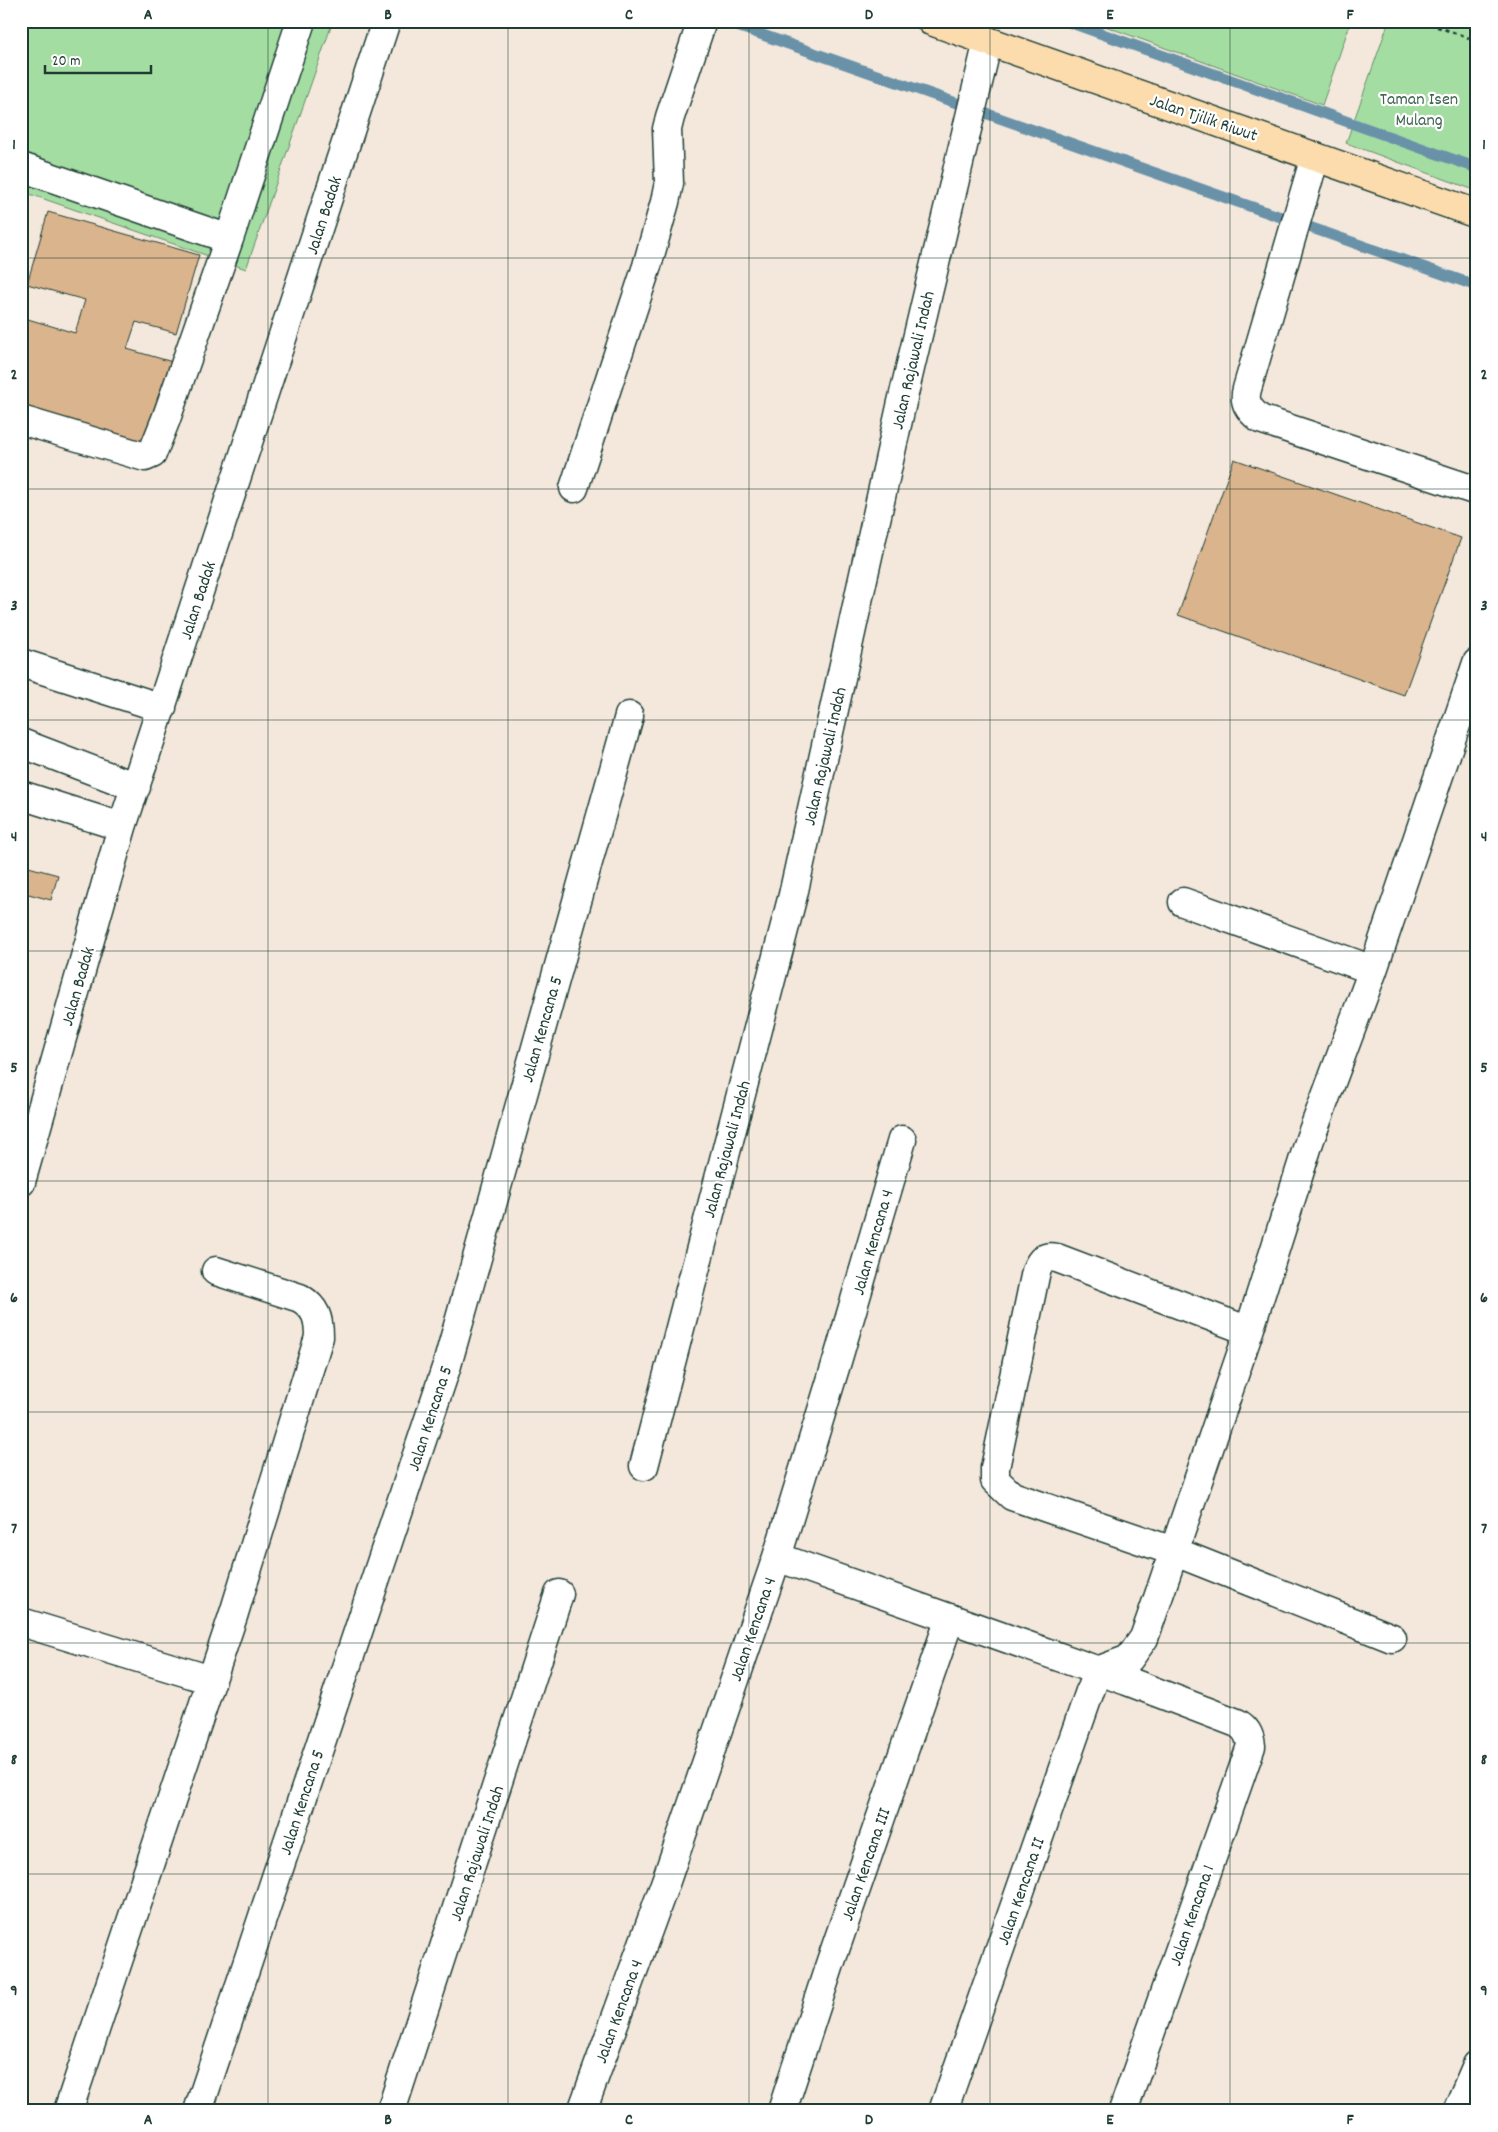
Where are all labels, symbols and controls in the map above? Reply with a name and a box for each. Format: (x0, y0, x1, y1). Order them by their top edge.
text: A (144, 4, 153, 27)
text: B (384, 4, 392, 27)
text: C (625, 4, 633, 27)
text: D (865, 4, 874, 27)
text: E (1106, 4, 1114, 27)
text: F (1346, 4, 1354, 27)
scale bar (45, 42, 151, 74)
text: 20 m (52, 51, 80, 73)
park label: Taman Isen Mulang (1380, 88, 1458, 134)
street label: Jalan Tjilik Riwut (1146, 89, 1261, 150)
text: 1 (12, 134, 16, 157)
text: 1 (1482, 134, 1486, 157)
street label: Jalan Badak (301, 173, 350, 258)
street label: Jalan Rajawali Indah (886, 289, 943, 432)
text: 2 (11, 364, 18, 387)
text: 2 (1481, 364, 1488, 387)
street label: Jalan Badak (175, 558, 224, 643)
text: 3 (10, 595, 18, 618)
text: 3 (1480, 595, 1488, 618)
street label: Jalan Rajawali Indah (798, 685, 855, 828)
text: 4 (11, 826, 17, 849)
text: 4 (1481, 826, 1487, 849)
street label: Jalan Badak (56, 944, 103, 1029)
street label: Jalan Kencana 5 (516, 974, 571, 1086)
text: 5 (10, 1057, 18, 1080)
text: 5 (1480, 1057, 1488, 1080)
street label: Jalan Rajawali Indah (698, 1078, 759, 1221)
street label: Jalan Kencana 4 (847, 1187, 901, 1298)
text: 6 (10, 1287, 18, 1310)
text: 6 (1480, 1287, 1488, 1310)
street label: Jalan Kencana 5 (403, 1363, 460, 1475)
text: 7 (11, 1518, 17, 1541)
text: 7 (1481, 1518, 1487, 1541)
street label: Jalan Kencana 4 (725, 1574, 784, 1685)
street label: Jalan Kencana 5 (275, 1747, 332, 1859)
text: 8 (11, 1749, 18, 1772)
text: 8 (1481, 1749, 1488, 1772)
street label: Jalan Rajawali Indah (445, 1783, 512, 1925)
street label: Jalan Kencana III (836, 1805, 899, 1925)
street label: Jalan Kencana II (992, 1834, 1053, 1949)
street label: Jalan Kencana 1 (1164, 1862, 1222, 1970)
street label: Jalan Kencana 4 (590, 1956, 651, 2067)
text: 9 (10, 1980, 18, 2003)
text: 9 (1480, 1980, 1488, 2003)
text: A (144, 2109, 153, 2132)
text: B (384, 2109, 392, 2132)
text: C (625, 2109, 633, 2132)
text: D (865, 2109, 874, 2132)
text: E (1106, 2109, 1114, 2132)
text: F (1346, 2109, 1354, 2132)

